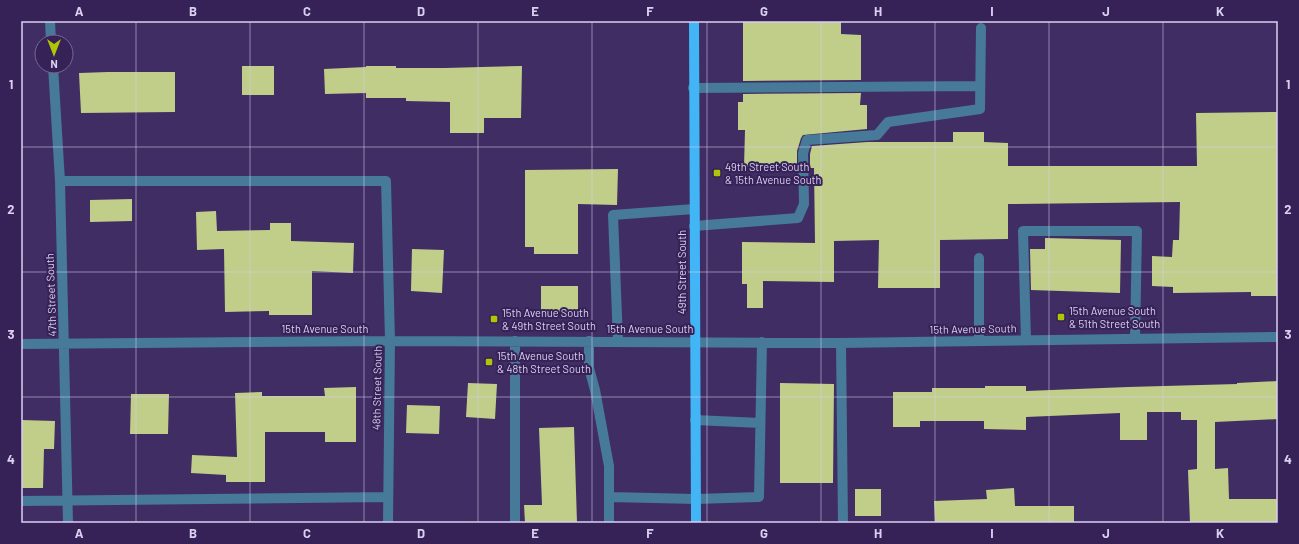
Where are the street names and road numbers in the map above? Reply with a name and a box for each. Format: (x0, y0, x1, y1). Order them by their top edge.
street label: 49th Street South (675, 230, 688, 314)
street label: 47th Street South (43, 253, 58, 337)
street label: 15th Avenue South (929, 321, 1017, 336)
street label: 15th Avenue South (281, 322, 369, 335)
street label: 15th Avenue South (606, 322, 694, 335)
street label: 48th Street South (369, 346, 384, 430)

